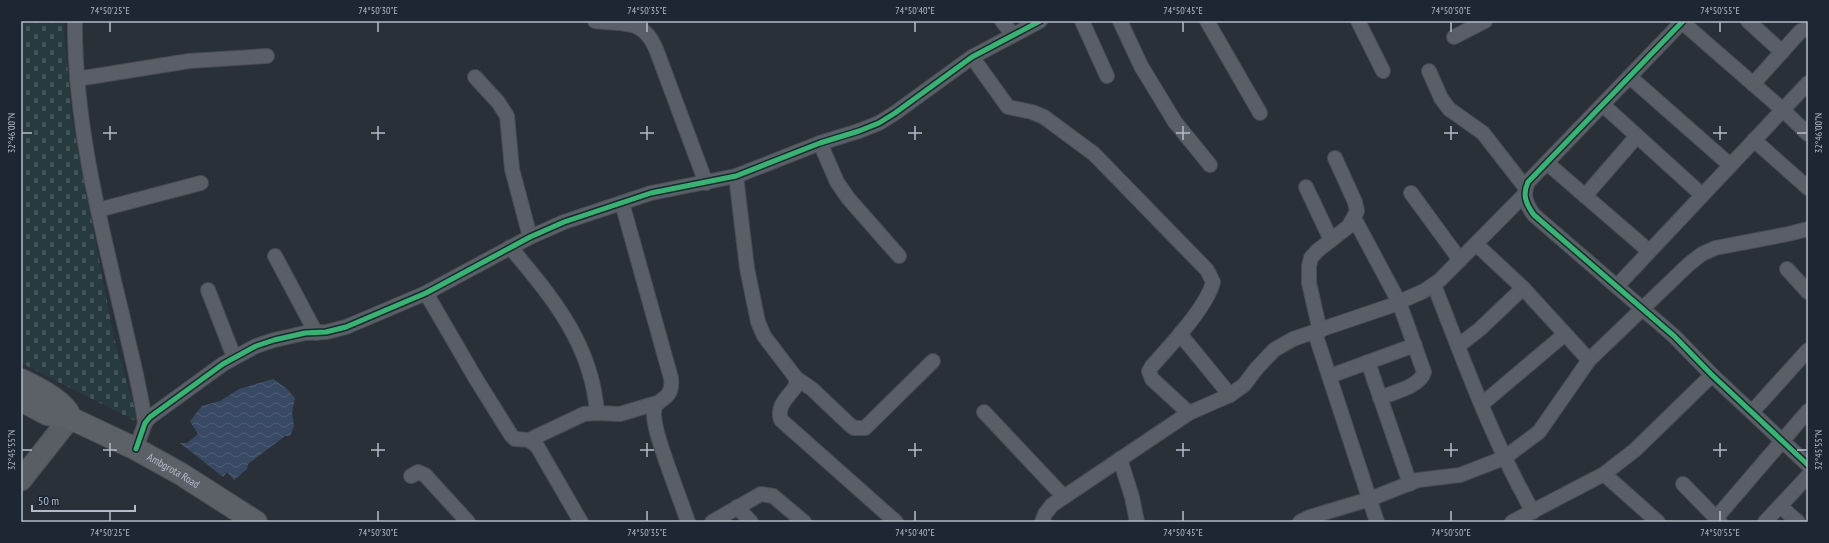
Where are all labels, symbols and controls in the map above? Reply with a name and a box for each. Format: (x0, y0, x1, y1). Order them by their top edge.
text: 74°50'25"E (90, 4, 130, 17)
text: 74°50'30"E (358, 4, 398, 17)
text: 74°50'35"E (627, 4, 667, 17)
text: 74°50'40"E (895, 4, 935, 17)
text: 74°50'45"E (1163, 4, 1203, 17)
text: 74°50'50"E (1431, 4, 1471, 17)
text: 74°50'55"E (1700, 4, 1740, 17)
text: 32°46'00"N (5, 113, 18, 153)
text: 32°46'00"N (1812, 113, 1825, 153)
text: 32°45'55"N (5, 430, 18, 470)
text: 32°45'55"N (1812, 430, 1825, 470)
street label: Ambgrota Road (145, 450, 203, 491)
scale bar (32, 487, 135, 513)
text: 50 m (38, 493, 59, 508)
text: 74°50'25"E (90, 526, 130, 539)
text: 74°50'30"E (358, 526, 398, 539)
text: 74°50'35"E (627, 526, 667, 539)
text: 74°50'40"E (895, 526, 935, 539)
text: 74°50'45"E (1163, 526, 1203, 539)
text: 74°50'50"E (1431, 526, 1471, 539)
text: 74°50'55"E (1700, 526, 1740, 539)

